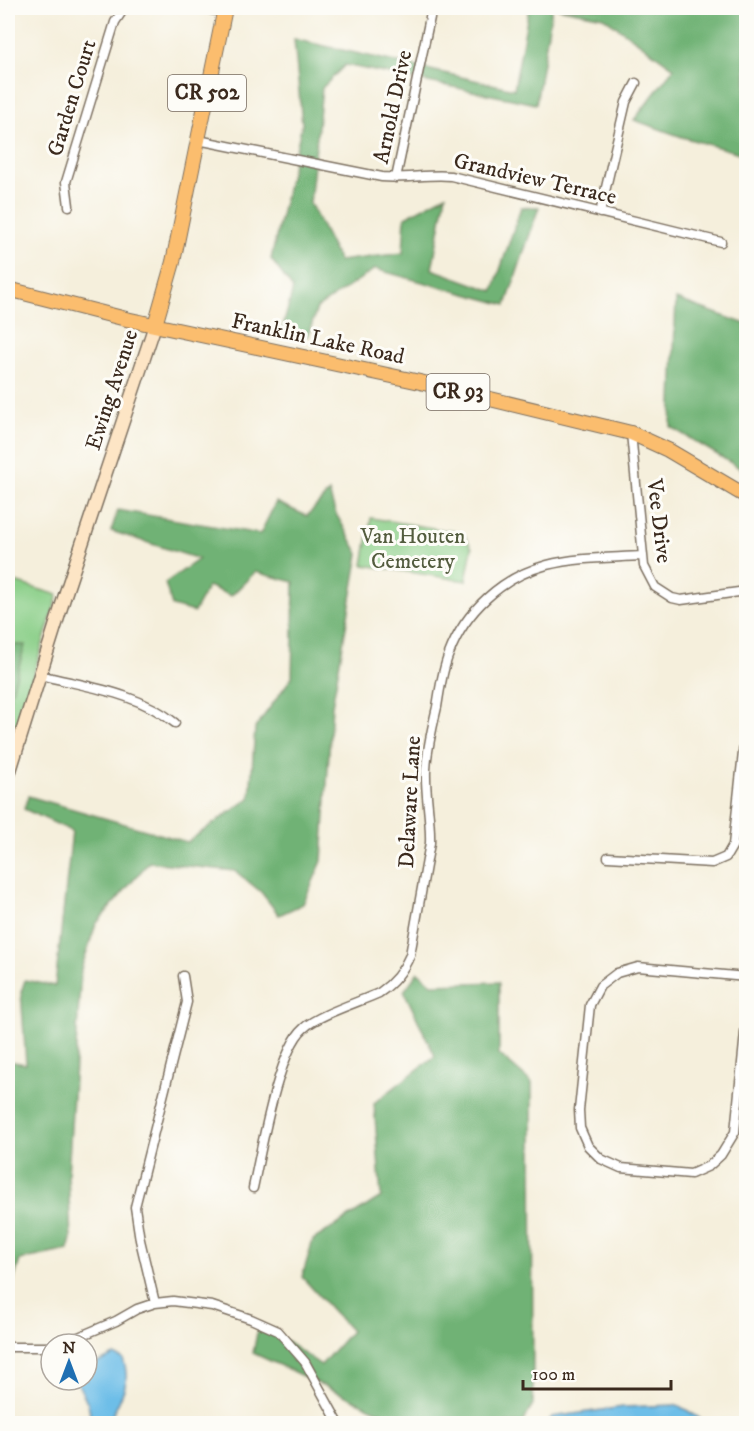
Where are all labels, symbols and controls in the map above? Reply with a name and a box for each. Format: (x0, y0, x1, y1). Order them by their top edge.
street label: Garden Court (41, 37, 103, 159)
street label: Arnold Drive (368, 48, 418, 166)
road number: CR 502 (168, 75, 246, 111)
street label: Grandview Terrace (451, 147, 619, 211)
street label: Franklin Lake Road (229, 307, 407, 371)
street label: Ewing Avenue (80, 326, 144, 454)
road number: CR 93 (426, 374, 490, 410)
street label: Vee Drive (640, 476, 678, 565)
park label: Van Houten Cemetery (359, 523, 466, 575)
street label: Delaware Lane (393, 735, 427, 869)
north arrow (39, 1332, 99, 1392)
text: N (62, 1338, 76, 1358)
scale bar (523, 1353, 672, 1391)
text: 100 m (532, 1364, 575, 1386)

